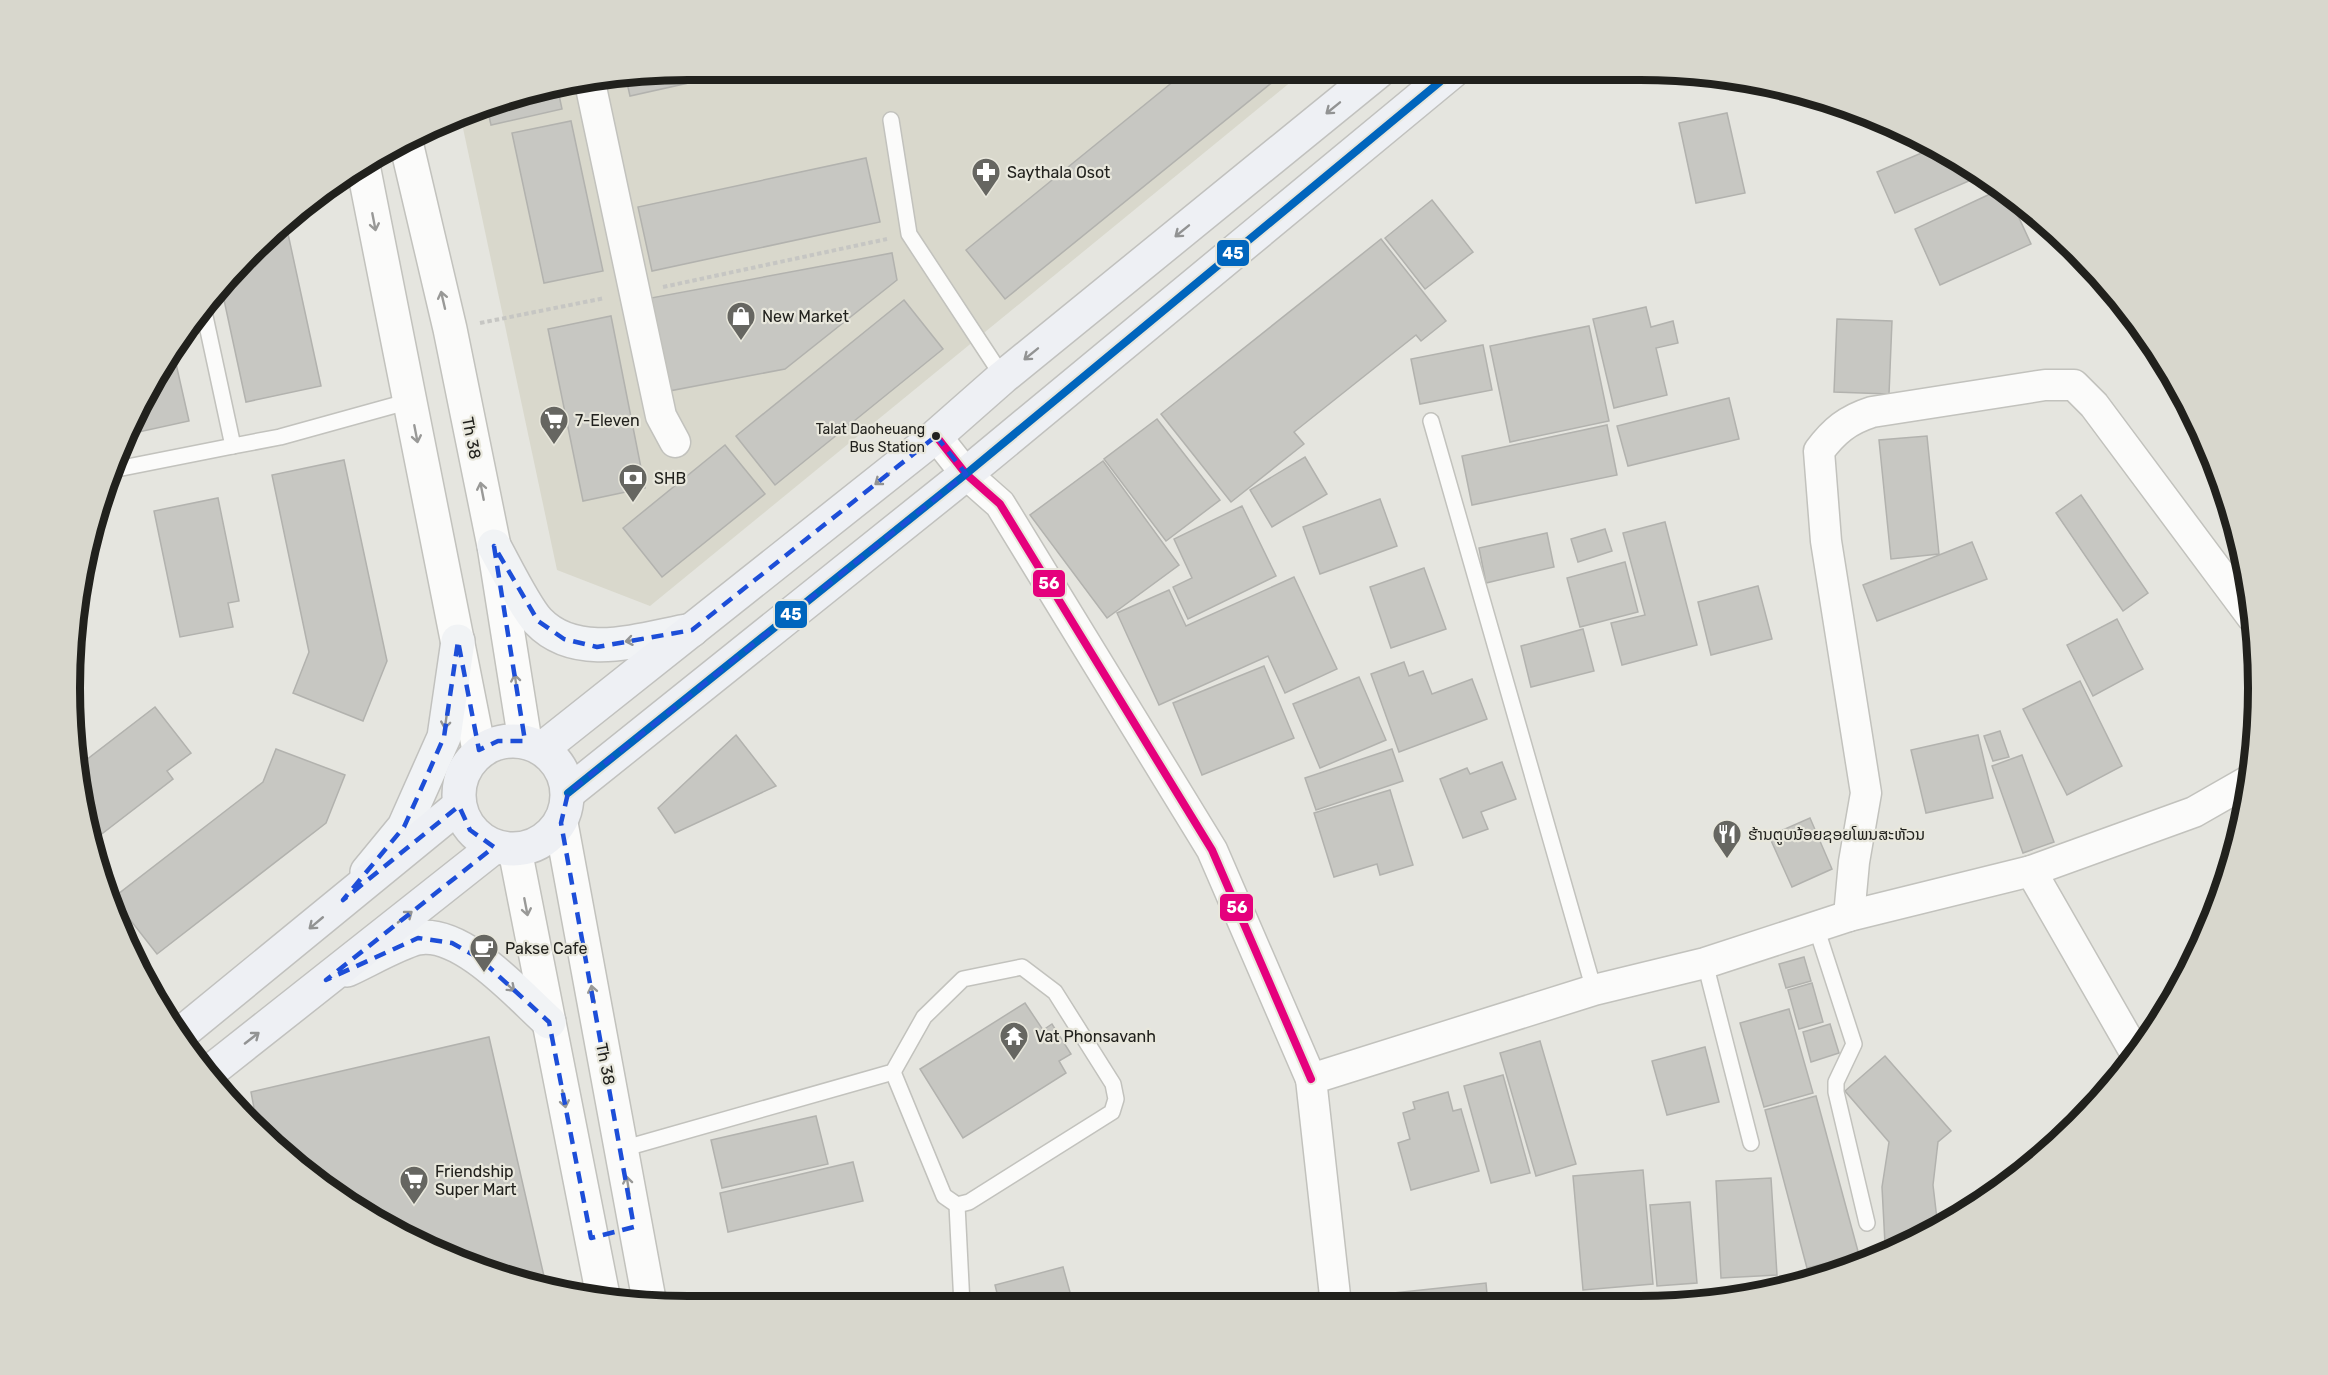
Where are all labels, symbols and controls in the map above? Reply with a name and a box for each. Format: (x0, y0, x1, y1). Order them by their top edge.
one-way arrow (1326, 101, 1342, 114)
pharmacy icon: Saythala Osot (970, 156, 1002, 198)
place label: Saythala Osot (1007, 163, 1110, 182)
one-way arrow (369, 212, 380, 231)
one-way arrow (1175, 224, 1190, 238)
line badge: 45 (1216, 239, 1250, 267)
text: 45 (1222, 244, 1244, 263)
one-way arrow (437, 291, 449, 310)
shop icon: New Market (725, 300, 757, 342)
place label: New Market (762, 307, 849, 326)
one-way arrow (1023, 348, 1039, 361)
supermarket icon: 7-Eleven (538, 404, 570, 446)
place label: 7-Eleven (575, 411, 640, 430)
street label: Th 38 (458, 415, 485, 461)
place label: Talat Daoheuang Bus Station (816, 421, 925, 456)
one-way arrow (411, 424, 422, 443)
marker: Talat Daoheuang Bus Station (930, 430, 942, 442)
bank icon: SHB (617, 462, 649, 504)
place label: SHB (654, 469, 686, 488)
one-way arrow (874, 473, 890, 486)
one-way arrow (476, 482, 487, 501)
line badge: 56 (1032, 569, 1066, 598)
text: 56 (1039, 574, 1059, 593)
line badge: 45 (774, 600, 808, 629)
text: 45 (780, 605, 802, 624)
one-way arrow (625, 635, 644, 646)
one-way arrow (510, 674, 521, 693)
one-way arrow (441, 709, 452, 729)
restaurant icon: ຮ້ານຕູບນ້ອຍຊອຍໂພນສະຫັວນ (1711, 818, 1743, 860)
place label: ຮ້ານຕູບນ້ອຍຊອຍໂພນສະຫັວນ (1748, 825, 1925, 845)
line badge: 56 (1219, 893, 1254, 922)
one-way arrow (521, 897, 532, 917)
text: 56 (1227, 898, 1247, 917)
one-way arrow (397, 910, 413, 923)
one-way arrow (308, 916, 324, 929)
cafe icon: Pakse Cafe (468, 932, 500, 974)
place label: Pakse Cafe (505, 939, 588, 958)
one-way arrow (500, 978, 515, 992)
one-way arrow (587, 984, 598, 1004)
temple icon: Vat Phonsavanh (998, 1020, 1030, 1062)
place label: Vat Phonsavanh (1035, 1027, 1156, 1046)
one-way arrow (244, 1032, 260, 1045)
street label: Th 38 (592, 1041, 619, 1087)
one-way arrow (559, 1088, 570, 1108)
place label: Friendship Super Mart (435, 1162, 517, 1199)
supermarket icon: Friendship Super Mart (398, 1164, 430, 1206)
one-way arrow (622, 1176, 633, 1196)

